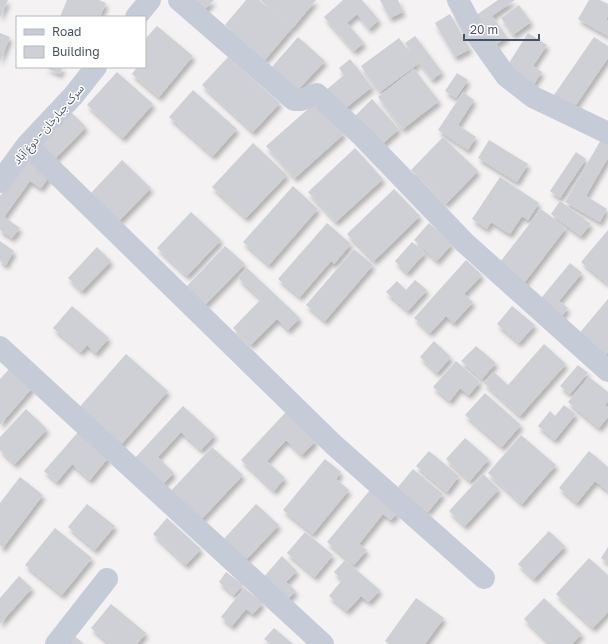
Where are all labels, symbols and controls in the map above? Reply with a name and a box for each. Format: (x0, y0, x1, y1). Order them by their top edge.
legend (16, 16, 146, 68)
scale bar (464, 16, 539, 42)
text: 20 m (470, 22, 498, 37)
text: Road (52, 24, 81, 39)
text: Building (52, 44, 100, 59)
street label: سرک جبارخان - دوغ آباد (10, 81, 88, 168)

